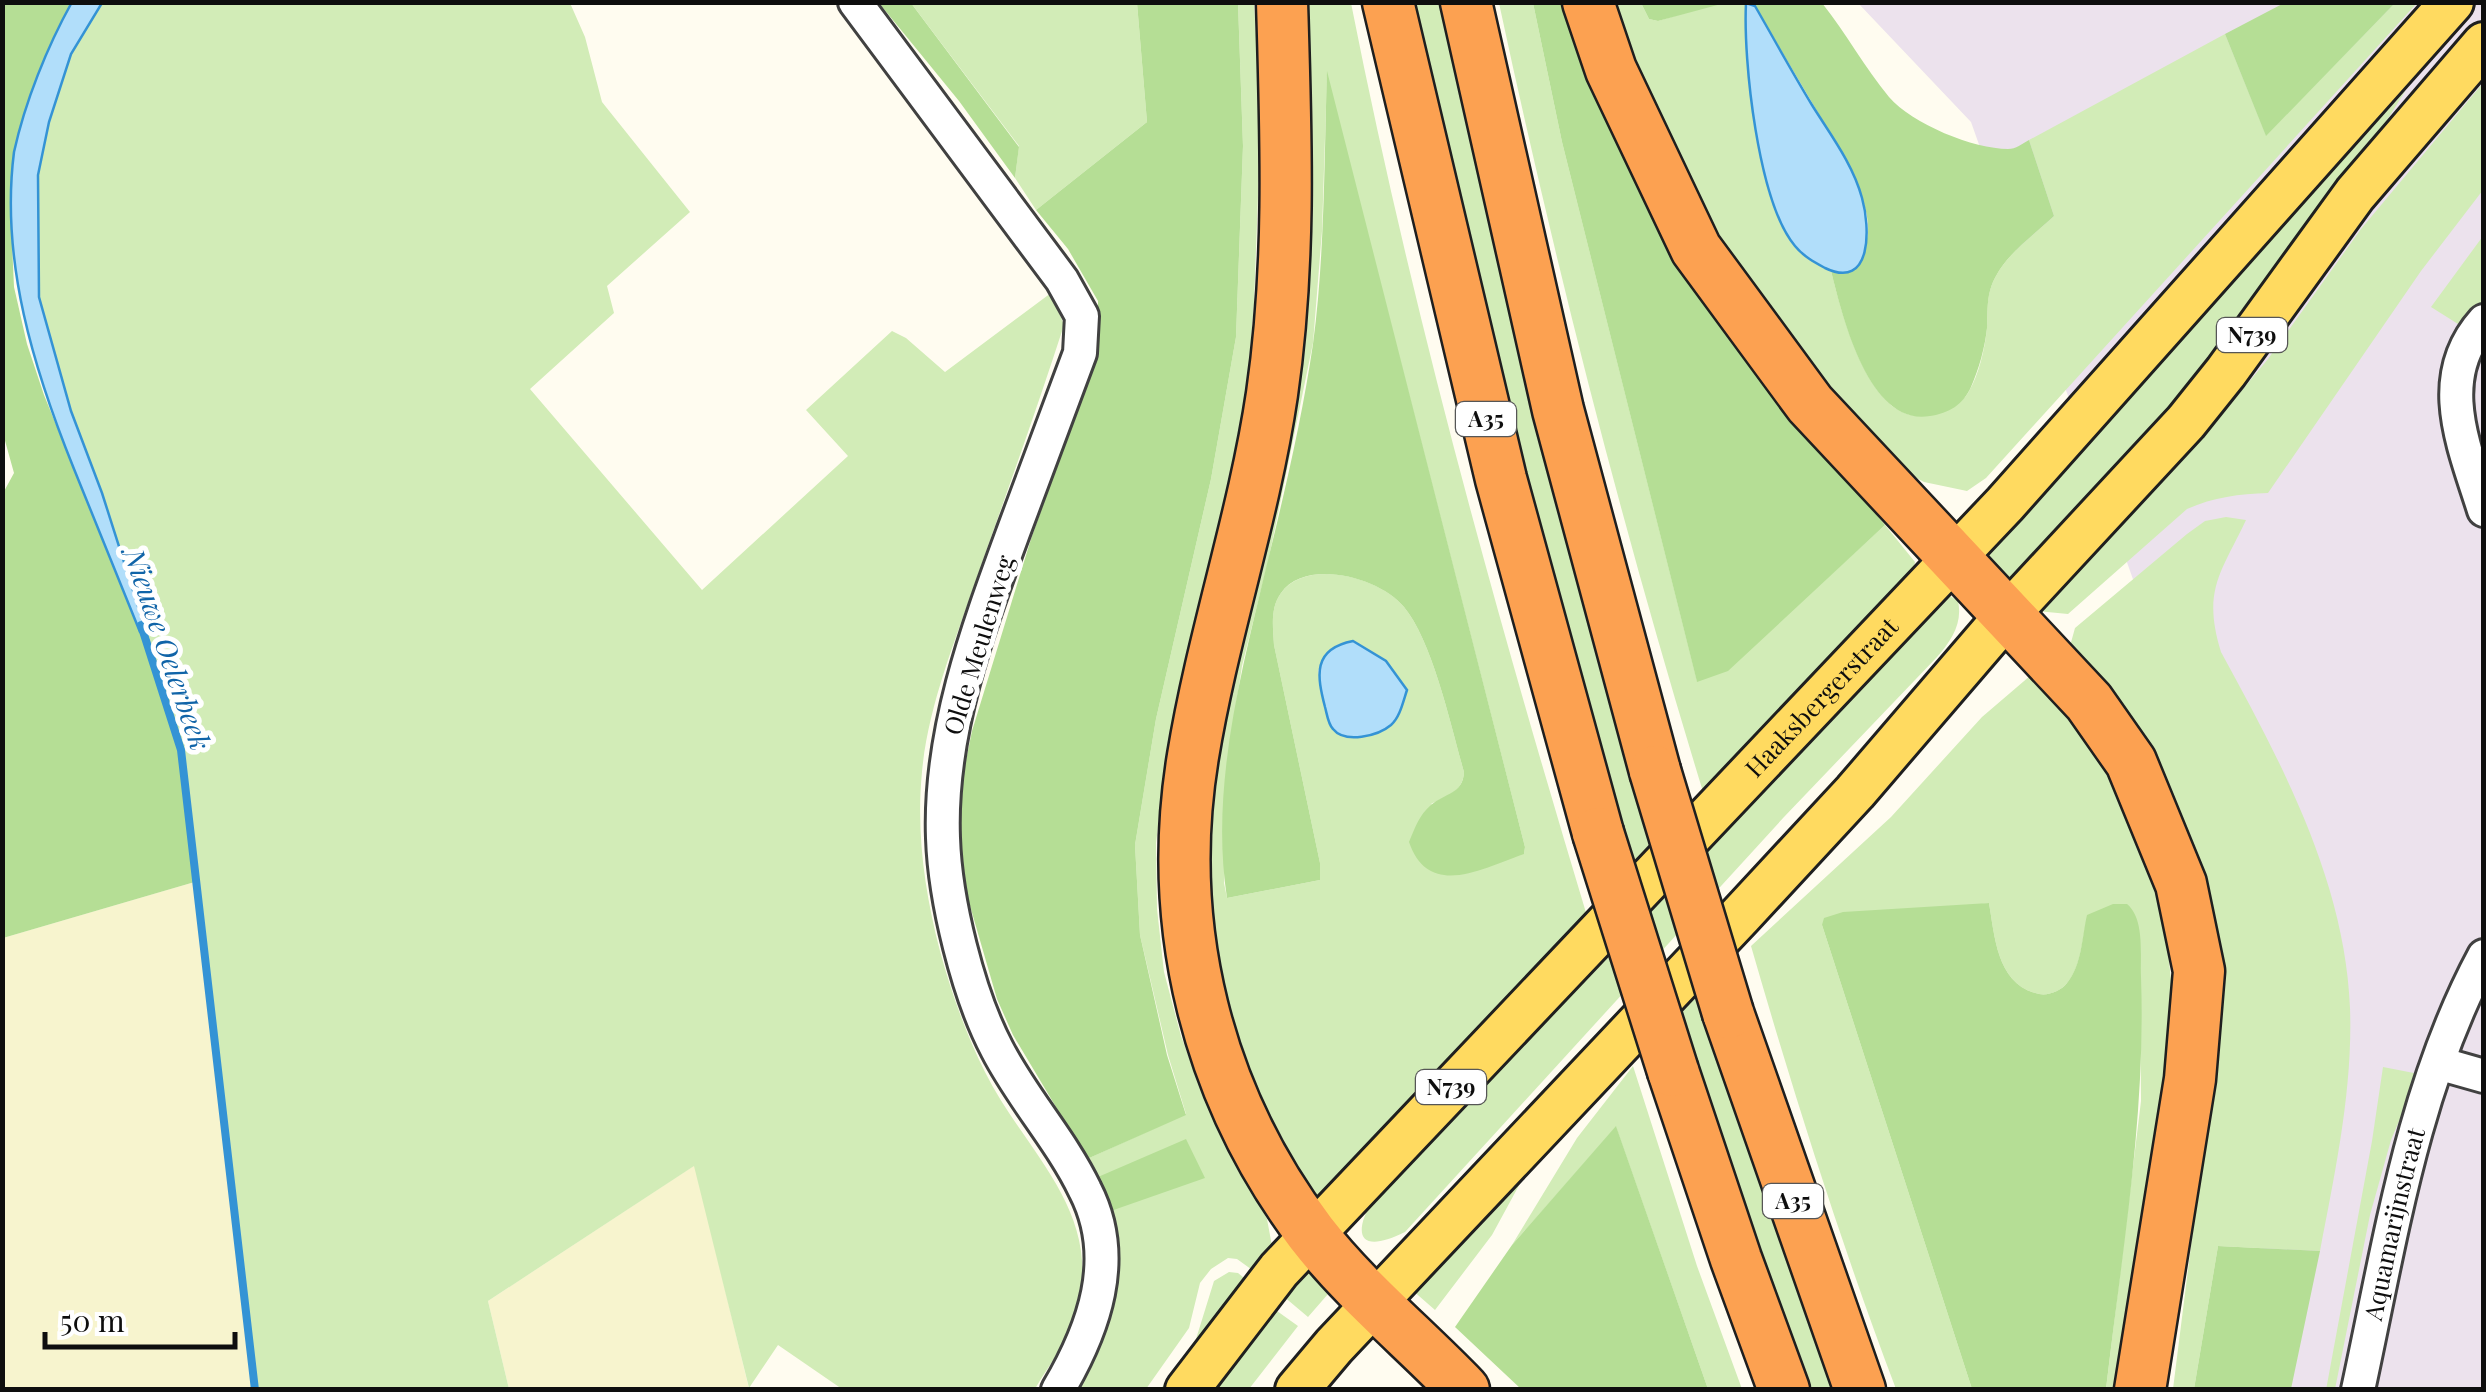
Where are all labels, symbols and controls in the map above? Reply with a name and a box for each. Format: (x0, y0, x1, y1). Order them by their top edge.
road number: N739 (2217, 318, 2287, 352)
road number: A35 (1456, 402, 1516, 436)
water label: Nieuwe Oelerbeek (115, 540, 220, 755)
street label: Olde Meulenweg (935, 550, 1021, 738)
street label: Haaksbergerstraat (1737, 609, 1905, 783)
road number: N739 (1416, 1070, 1486, 1104)
street label: Aquamarijnstraat (2355, 1122, 2431, 1324)
road number: A35 (1763, 1184, 1823, 1218)
scale bar (45, 1287, 235, 1349)
text: 50 m (60, 1300, 125, 1340)

